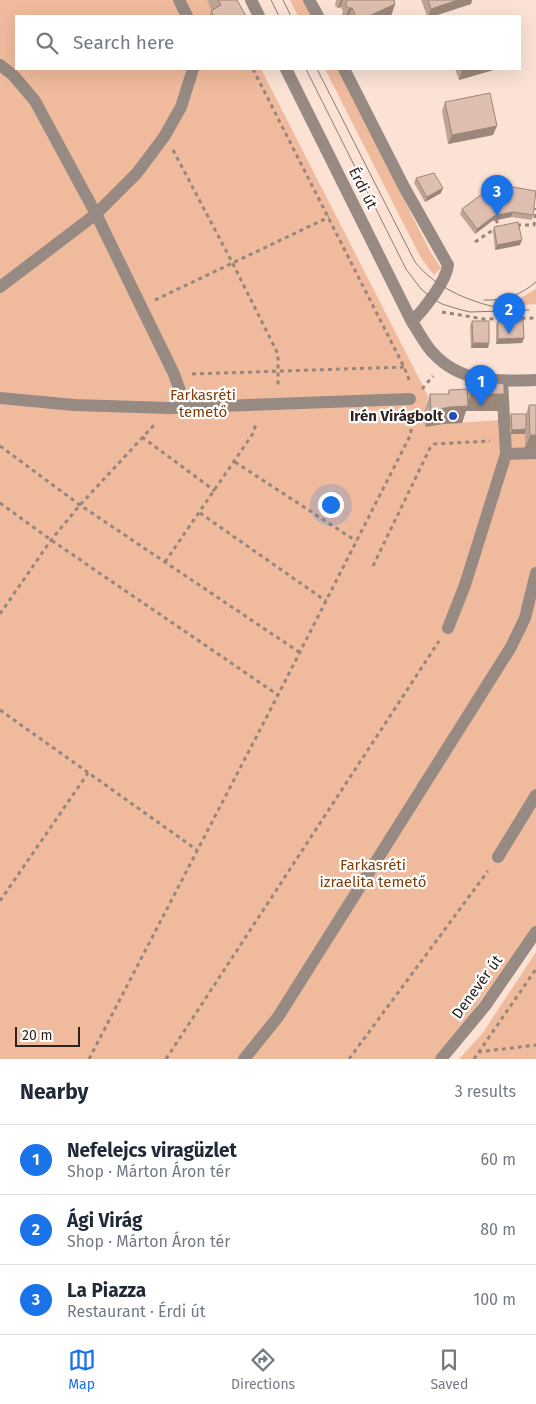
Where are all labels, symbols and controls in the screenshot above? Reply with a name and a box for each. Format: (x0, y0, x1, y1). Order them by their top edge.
search box (15, 15, 521, 70)
icon: search (33, 29, 61, 57)
text: Search here (73, 31, 174, 54)
street label: Érdi út (345, 164, 381, 212)
pin: 3 (481, 175, 513, 216)
pin: 2 (493, 293, 525, 334)
pin: 1 (465, 365, 497, 406)
park label: Farkasréti temető (170, 386, 236, 421)
place label: Irén Virágbolt (350, 407, 443, 425)
marker: Irén Virágbolt (447, 410, 459, 422)
your location (318, 492, 344, 518)
park label: Farkasréti izraelita temető (320, 856, 426, 891)
street label: Denevér út (448, 951, 506, 1022)
scale bar (15, 1024, 80, 1047)
text: 20 m (22, 1027, 52, 1044)
text: Nearby (20, 1079, 88, 1105)
text: 3 results (455, 1082, 516, 1101)
text: Nefelejcs viragüzlet (67, 1139, 237, 1162)
text: 1 (32, 1150, 40, 1169)
text: 60 m (481, 1150, 516, 1169)
text: Shop · Márton Áron tér (67, 1162, 230, 1181)
text: Ági Virág (67, 1209, 142, 1232)
text: 2 (32, 1220, 40, 1239)
text: 80 m (480, 1220, 516, 1239)
text: Shop · Márton Áron tér (67, 1232, 230, 1251)
text: La Piazza (67, 1279, 146, 1302)
text: 3 (32, 1290, 40, 1309)
text: 100 m (473, 1290, 516, 1309)
text: Restaurant · Érdi út (67, 1302, 206, 1321)
tab: Map (68, 1346, 96, 1393)
tab: Directions (231, 1346, 295, 1393)
tab: Saved (430, 1346, 468, 1393)

